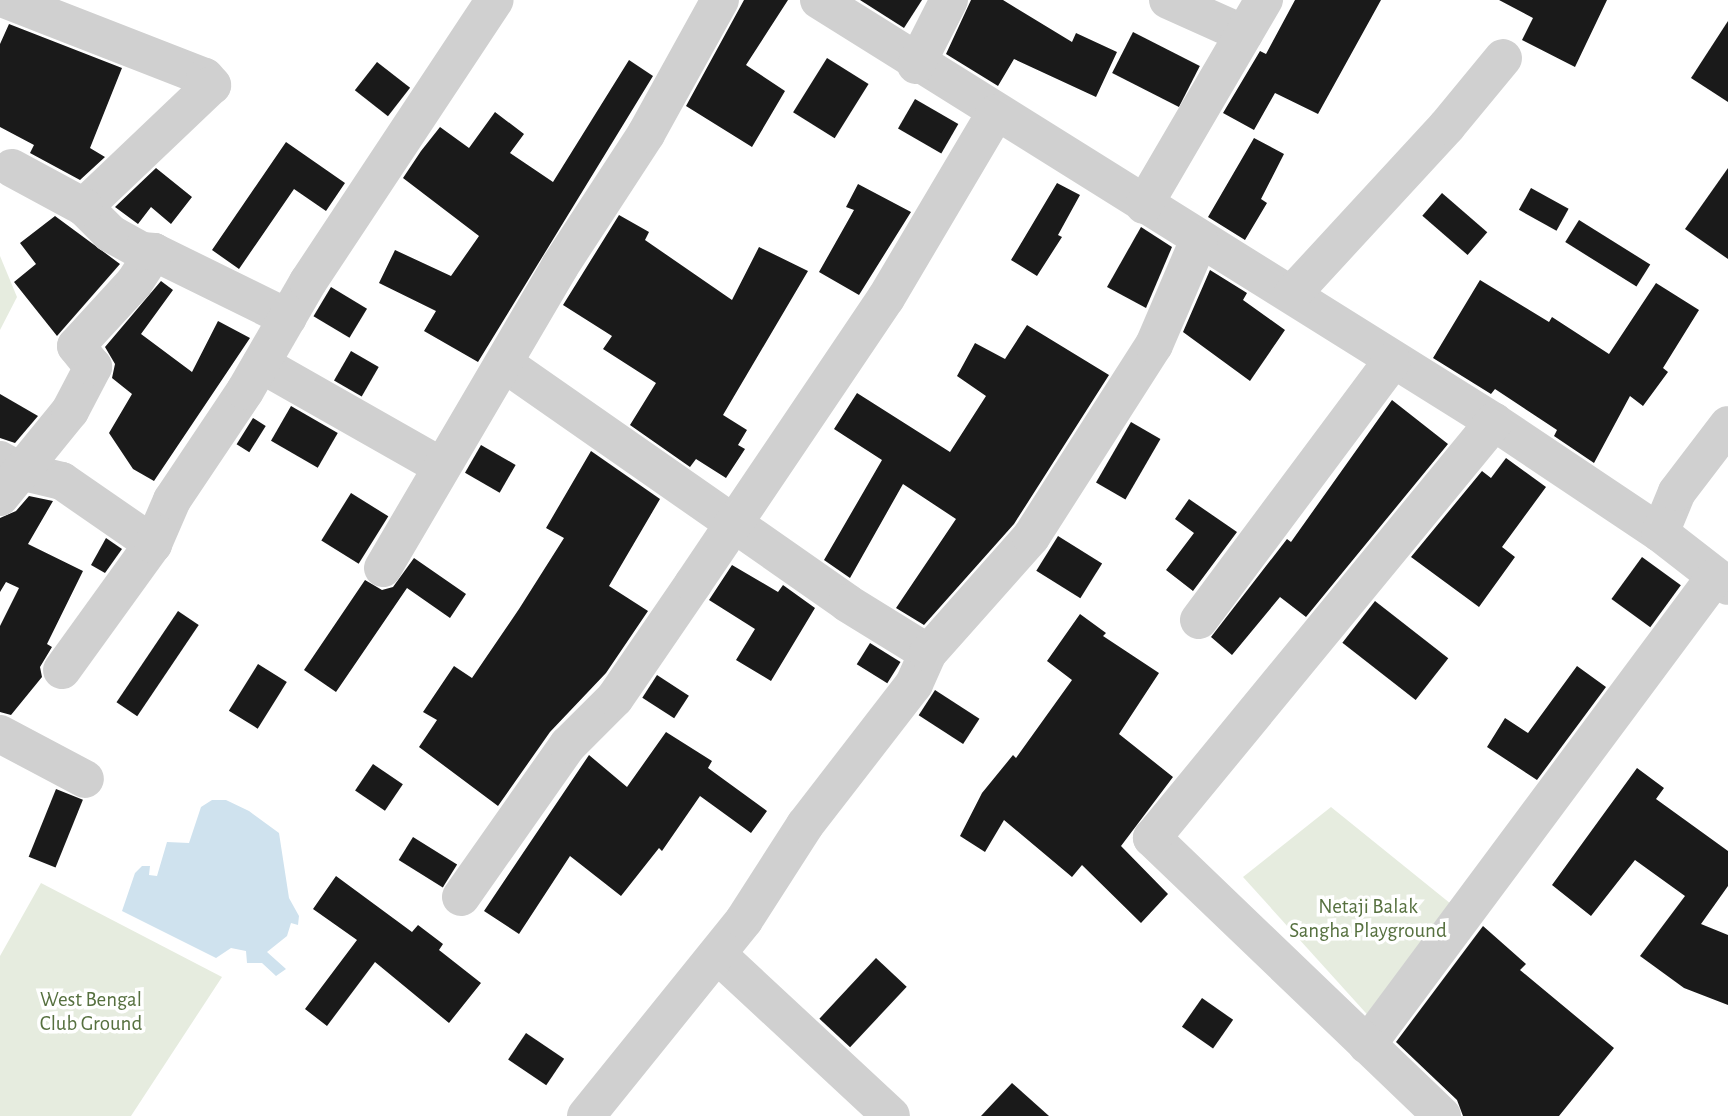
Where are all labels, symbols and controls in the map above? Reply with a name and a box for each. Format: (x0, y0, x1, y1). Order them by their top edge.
park label: Netaji Balak Sangha Playground (1289, 894, 1447, 944)
park label: West Bengal Club Ground (40, 987, 142, 1037)

